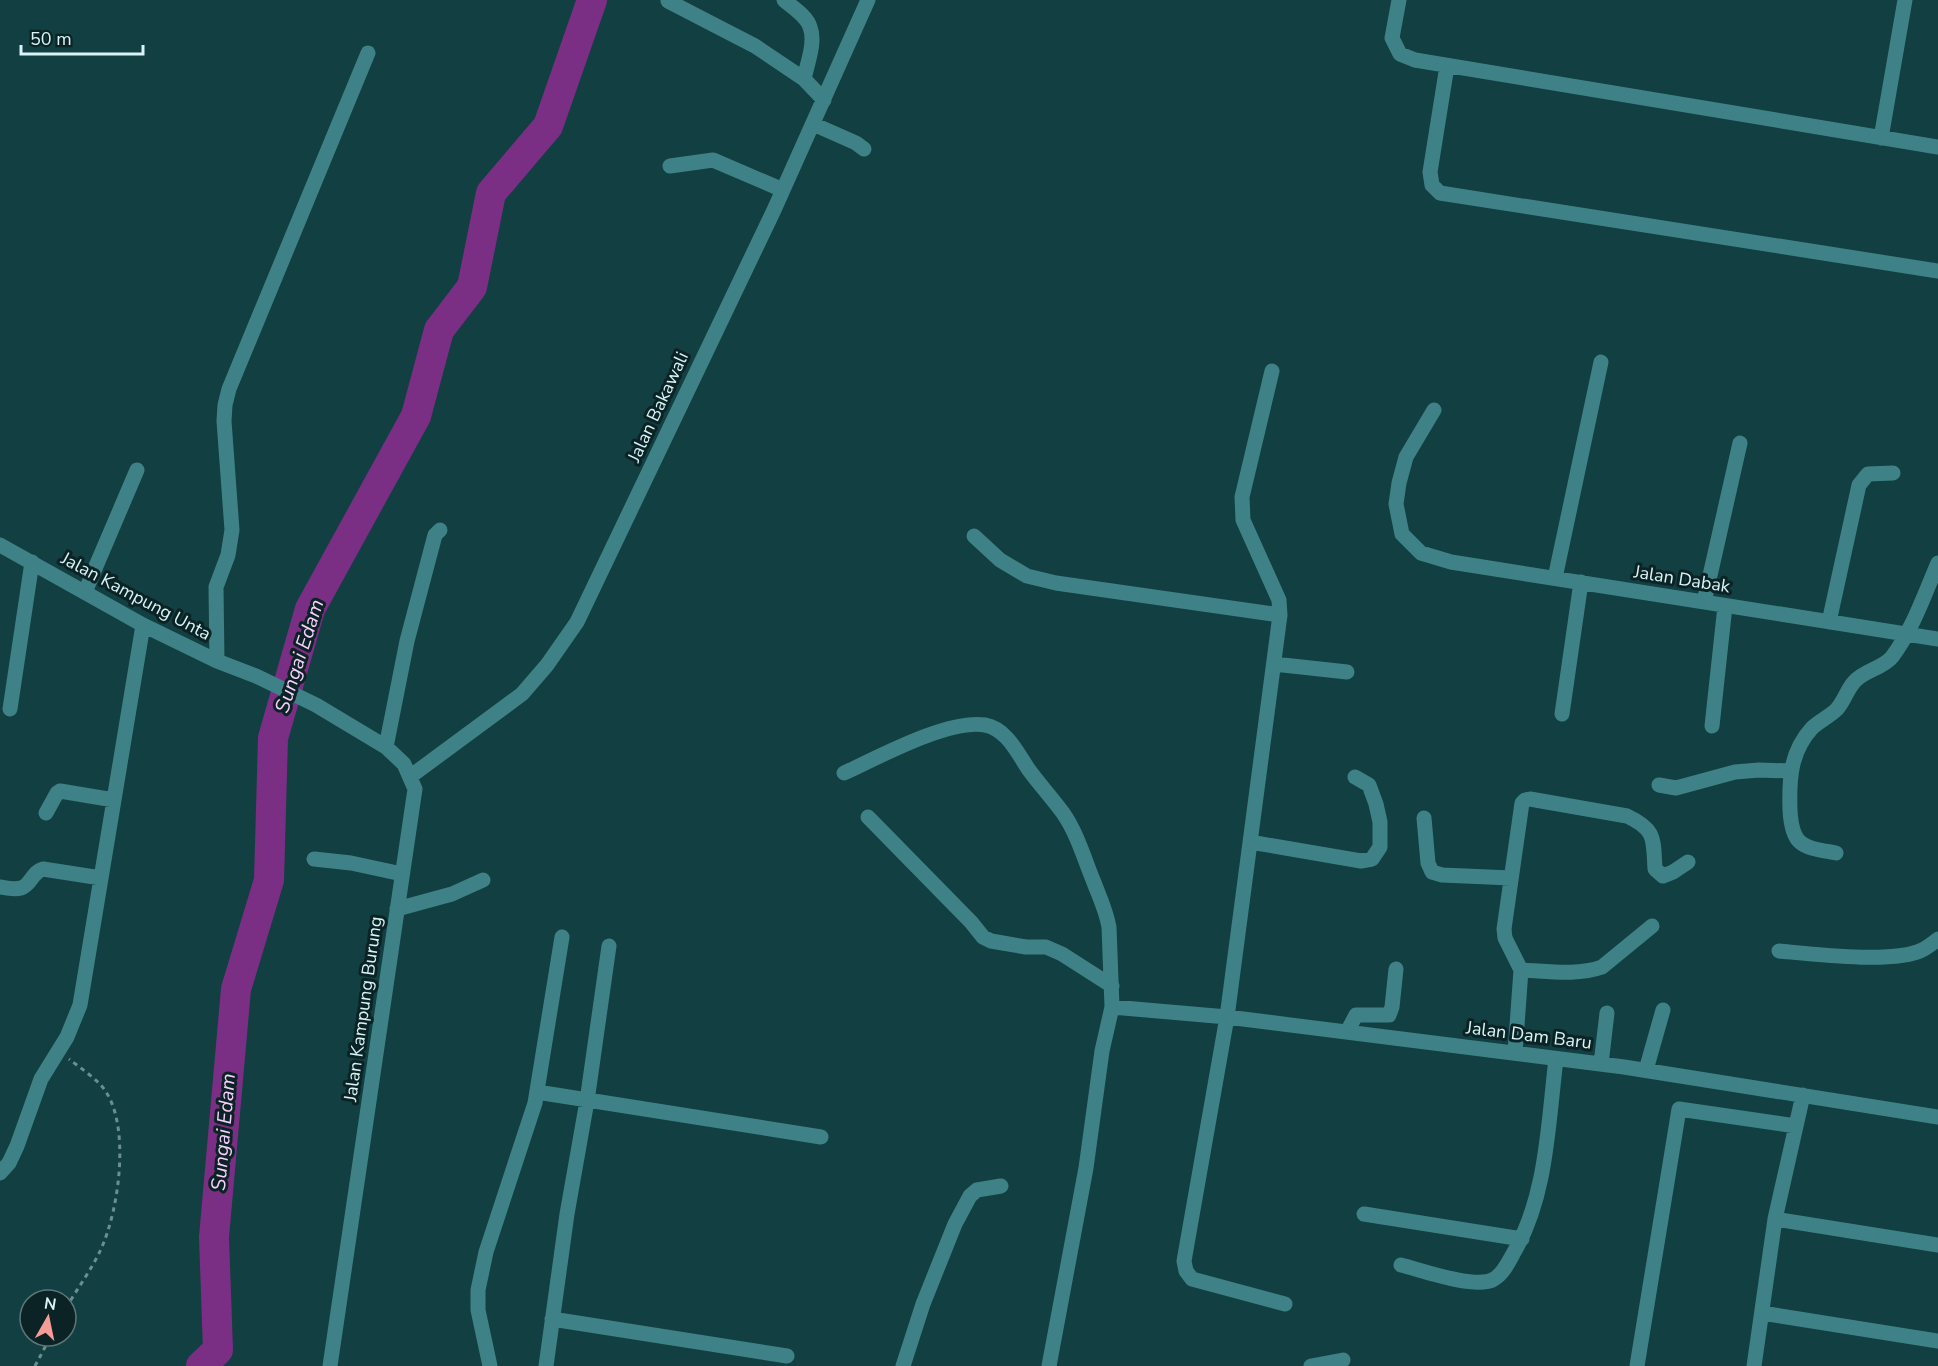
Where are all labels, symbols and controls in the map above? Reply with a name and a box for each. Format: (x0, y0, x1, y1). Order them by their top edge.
scale bar (21, 18, 142, 56)
text: 50 m (30, 27, 72, 51)
street label: Jalan Bakawali (622, 348, 694, 467)
street label: Jalan Kampung Unta (56, 546, 215, 646)
street label: Jalan Dabak (1631, 559, 1733, 599)
water label: Sungai Edam (268, 596, 331, 716)
street label: Jalan Kampung Burung (338, 915, 388, 1104)
street label: Jalan Dam Baru (1464, 1015, 1593, 1055)
water label: Sungai Edam (205, 1072, 242, 1192)
north arrow (18, 1288, 78, 1348)
text: N (43, 1292, 58, 1316)

